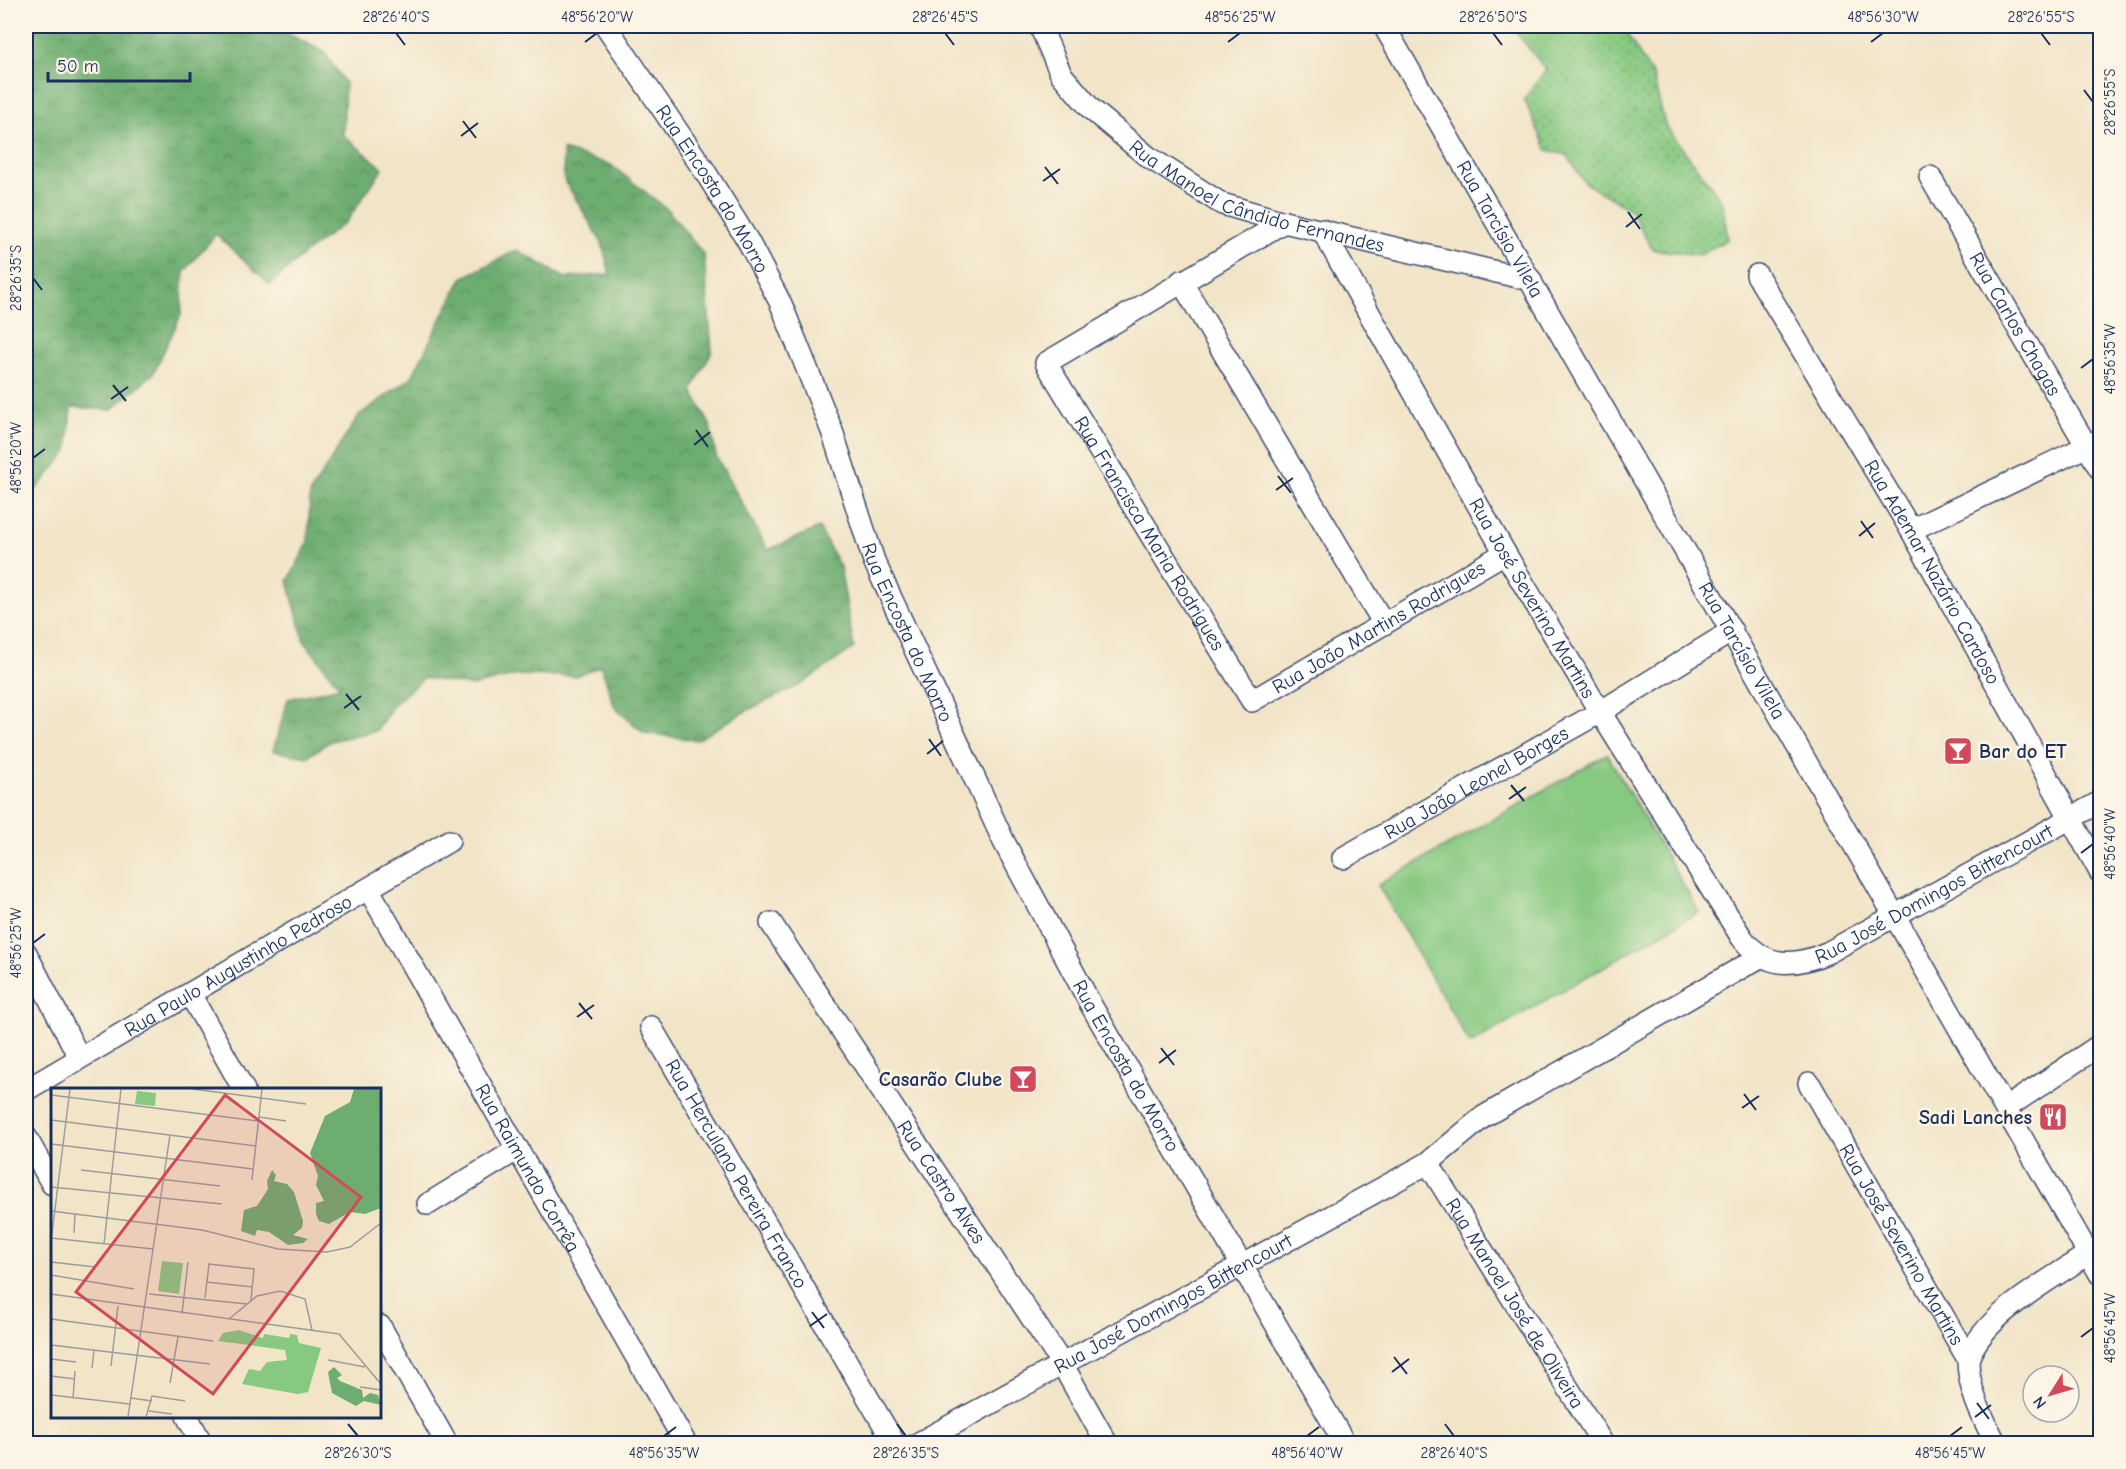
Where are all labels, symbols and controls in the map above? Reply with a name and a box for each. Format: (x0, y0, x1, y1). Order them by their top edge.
text: 28°26'40"S (363, 8, 430, 26)
text: 48°56'20"W (561, 8, 633, 26)
text: 28°26'45"S (912, 8, 978, 26)
text: 48°56'25"W (1205, 8, 1276, 26)
text: 28°26'50"S (1459, 8, 1527, 26)
text: 48°56'30"W (1847, 8, 1919, 26)
text: 28°26'55"S (2008, 8, 2074, 26)
scale bar (48, 45, 190, 83)
text: 50 m (57, 56, 99, 77)
text: 28°26'55"S (2101, 69, 2119, 135)
street label: Rua Encosta do Morro (652, 100, 774, 277)
street label: Rua Manoel Cândido Fernandes (1125, 135, 1386, 257)
street label: Rua Tarcísio Vilela (1452, 156, 1549, 302)
text: 28°26'35"S (7, 245, 25, 311)
street label: Rua Carlos Chagas (1965, 248, 2066, 400)
text: 48°56'35"W (2101, 324, 2119, 394)
street label: Rua Francisca Maria Rodrigues (1070, 412, 1230, 654)
text: 48°56'20"W (7, 422, 25, 494)
street label: Rua Ademar Nazário Cardoso (1860, 455, 2005, 688)
street label: Rua José Severino Martins (1465, 494, 1601, 702)
street label: Rua Encosta do Morro (857, 540, 958, 725)
street label: Rua João Martins Rodrigues (1268, 556, 1489, 698)
street label: Rua Tarcísio Vilela (1694, 578, 1791, 723)
street label: Rua João Leonel Borges (1380, 721, 1572, 844)
bar icon: Bar do ET (1942, 735, 1974, 767)
place label: Bar do ET (1979, 740, 2067, 763)
text: 48°56'40"W (2101, 808, 2119, 880)
street label: Rua José Domingos Bittencourt (1812, 818, 2058, 968)
street label: Rua Paulo Augustinho Pedroso (120, 889, 356, 1041)
text: 48°56'25"W (7, 908, 25, 979)
street label: Rua Encosta do Morro (1068, 976, 1185, 1156)
street label: Rua Herculano Pereira Franco (661, 1055, 813, 1293)
bar icon: Casarão Clube (1007, 1063, 1039, 1095)
place label: Casarão Clube (879, 1068, 1002, 1091)
street label: Rua Raimundo Corrêa (471, 1080, 585, 1256)
inset map (51, 1088, 381, 1418)
restaurant icon: Sadi Lanches (2037, 1101, 2069, 1133)
place label: Sadi Lanches (1919, 1106, 2032, 1129)
street label: Rua Castro Alves (893, 1116, 991, 1248)
street label: Rua José Severino Martins (1835, 1139, 1969, 1349)
street label: Rua Manoel José de Oliveira (1441, 1194, 1589, 1412)
street label: Rua José Domingos Bittencourt (1050, 1228, 1297, 1378)
text: 48°56'45"W (2101, 1293, 2119, 1363)
north arrow (2021, 1364, 2081, 1424)
text: N (2029, 1393, 2050, 1412)
text: 28°26'30"S (324, 1444, 392, 1462)
text: 48°56'35"W (629, 1444, 699, 1462)
text: 28°26'35"S (873, 1444, 939, 1462)
text: 48°56'40"W (1271, 1444, 1343, 1462)
text: 28°26'40"S (1421, 1444, 1488, 1462)
text: 48°56'45"W (1915, 1444, 1985, 1462)

